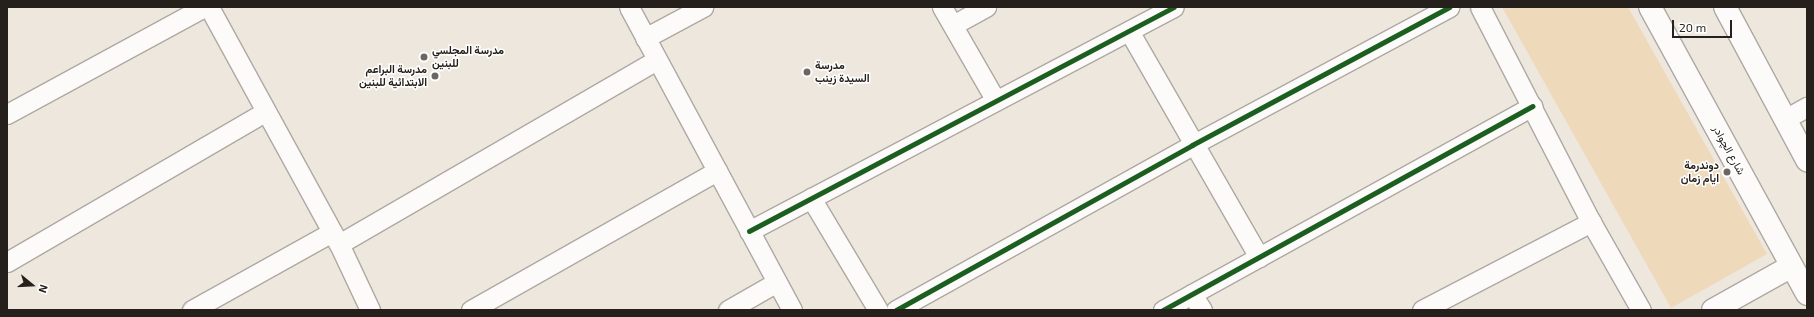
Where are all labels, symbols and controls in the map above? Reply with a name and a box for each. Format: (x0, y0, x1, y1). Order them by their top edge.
scale bar (1674, 12, 1734, 38)
text: 20 m (1679, 20, 1706, 34)
place label: مدرسة المجلسي للبنين (432, 44, 504, 70)
marker: مدرسة المجلسي للبنين (419, 52, 429, 62)
place label: مدرسة السيدة زينب (815, 59, 870, 85)
place label: مدرسة البراعم الابتدائية للبنين (359, 63, 427, 89)
marker: مدرسة السيدة زينب (802, 67, 812, 77)
marker: مدرسة البراعم الابتدائية للبنين (430, 71, 440, 81)
street label: شارع الچوادر (1710, 123, 1748, 177)
place label: دوندرمة ايام زمان (1681, 159, 1719, 185)
marker: دوندرمة ايام زمان (1722, 167, 1732, 177)
north arrow (12, 265, 52, 305)
text: N (36, 283, 51, 295)

